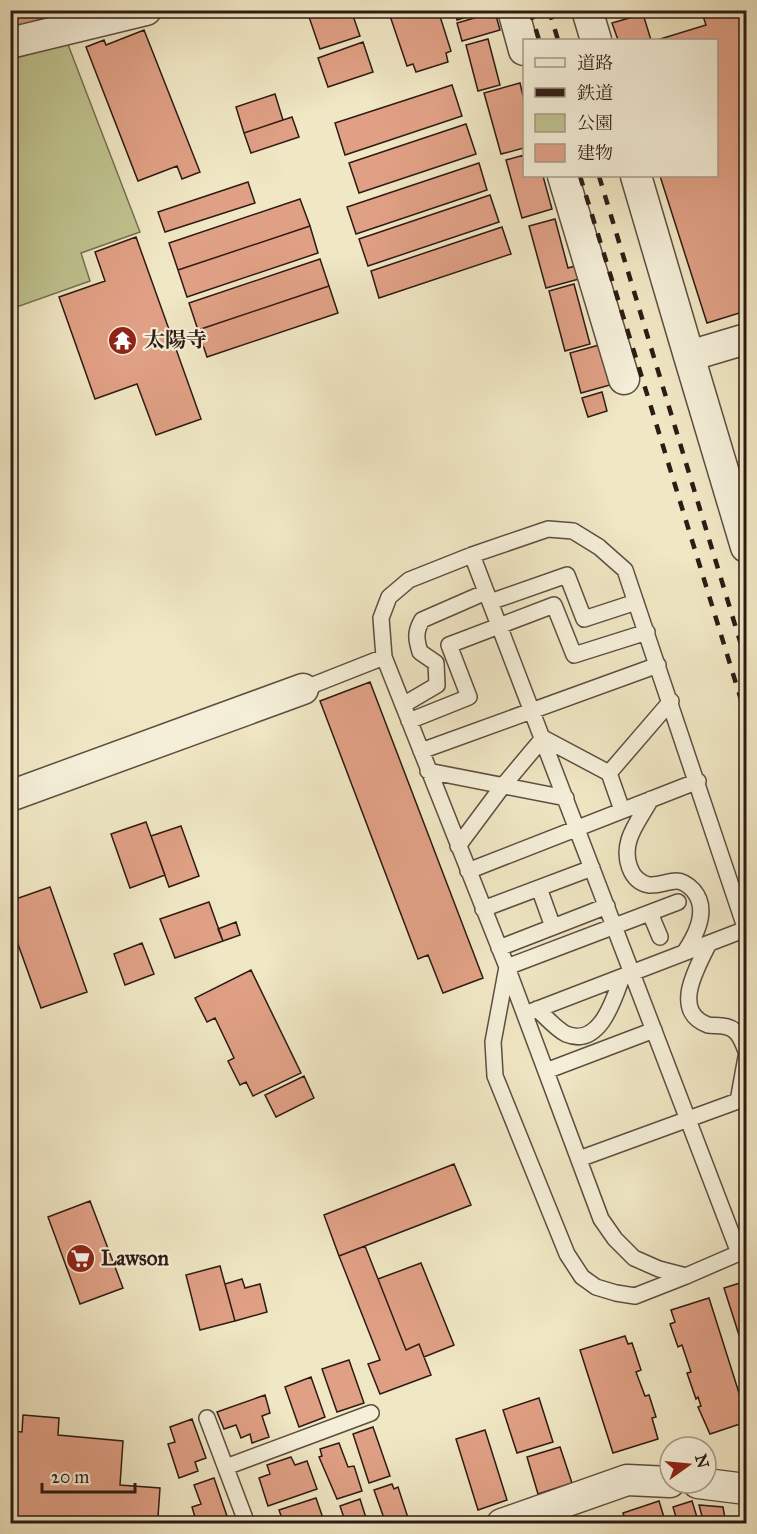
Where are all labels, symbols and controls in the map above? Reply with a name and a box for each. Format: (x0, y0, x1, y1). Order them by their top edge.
legend (523, 39, 718, 177)
text: 道路 (577, 52, 613, 74)
text: 鉄道 (577, 82, 613, 104)
text: 公園 (577, 112, 613, 134)
text: 建物 (577, 142, 613, 164)
temple icon: 太陽寺 (107, 324, 139, 356)
place label: 太陽寺 (144, 327, 207, 353)
supermarket icon: Lawson (64, 1242, 96, 1274)
place label: Lawson (101, 1245, 169, 1271)
north arrow (658, 1435, 718, 1495)
text: N (691, 1452, 713, 1471)
scale bar (42, 1456, 135, 1494)
text: 20 m (51, 1466, 89, 1488)

